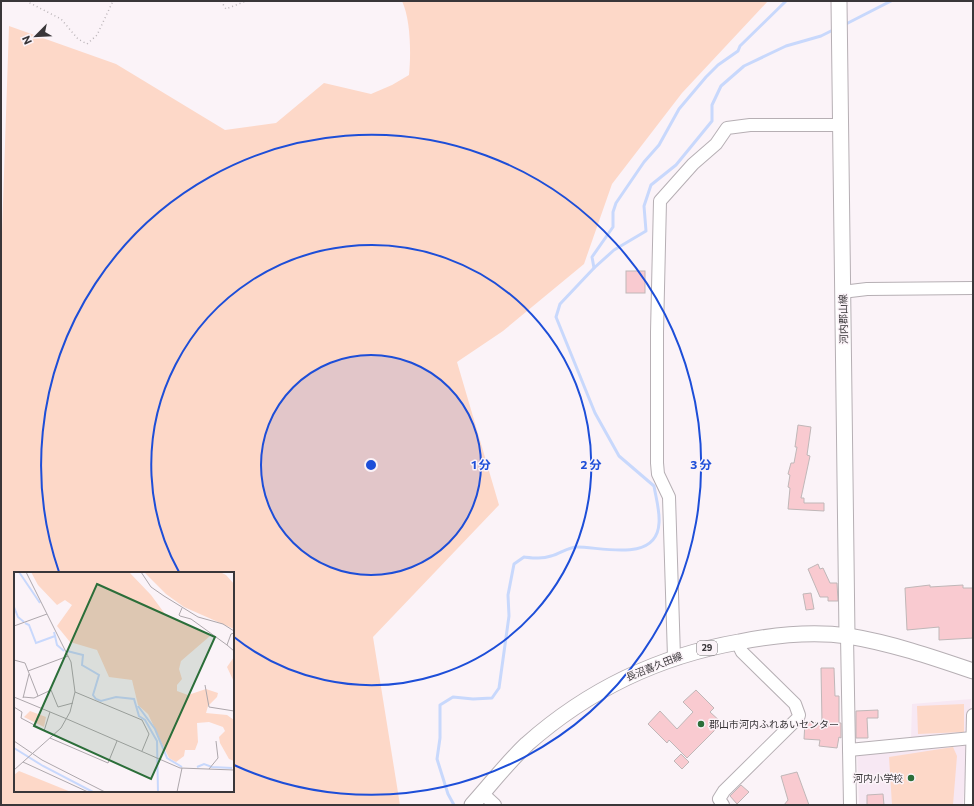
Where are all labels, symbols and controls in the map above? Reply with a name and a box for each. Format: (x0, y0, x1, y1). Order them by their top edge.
north arrow (16, 16, 56, 56)
text: N (19, 34, 34, 47)
street label: 河内郡山線 (837, 294, 849, 344)
text: 1 分 (471, 457, 491, 471)
text: 2 分 (580, 457, 602, 471)
text: 3 分 (690, 457, 712, 471)
centre of rings (364, 458, 378, 472)
inset map (14, 572, 234, 792)
road number: 29 (697, 641, 717, 655)
street label: 長沼喜久田線 (624, 649, 684, 683)
place label: 郡山市河内ふれあいセンター (709, 718, 839, 730)
marker: 郡山市河内ふれあいセンター (696, 719, 706, 729)
place label: 河内小学校 (853, 772, 903, 784)
marker: 河内小学校 (906, 773, 916, 783)

